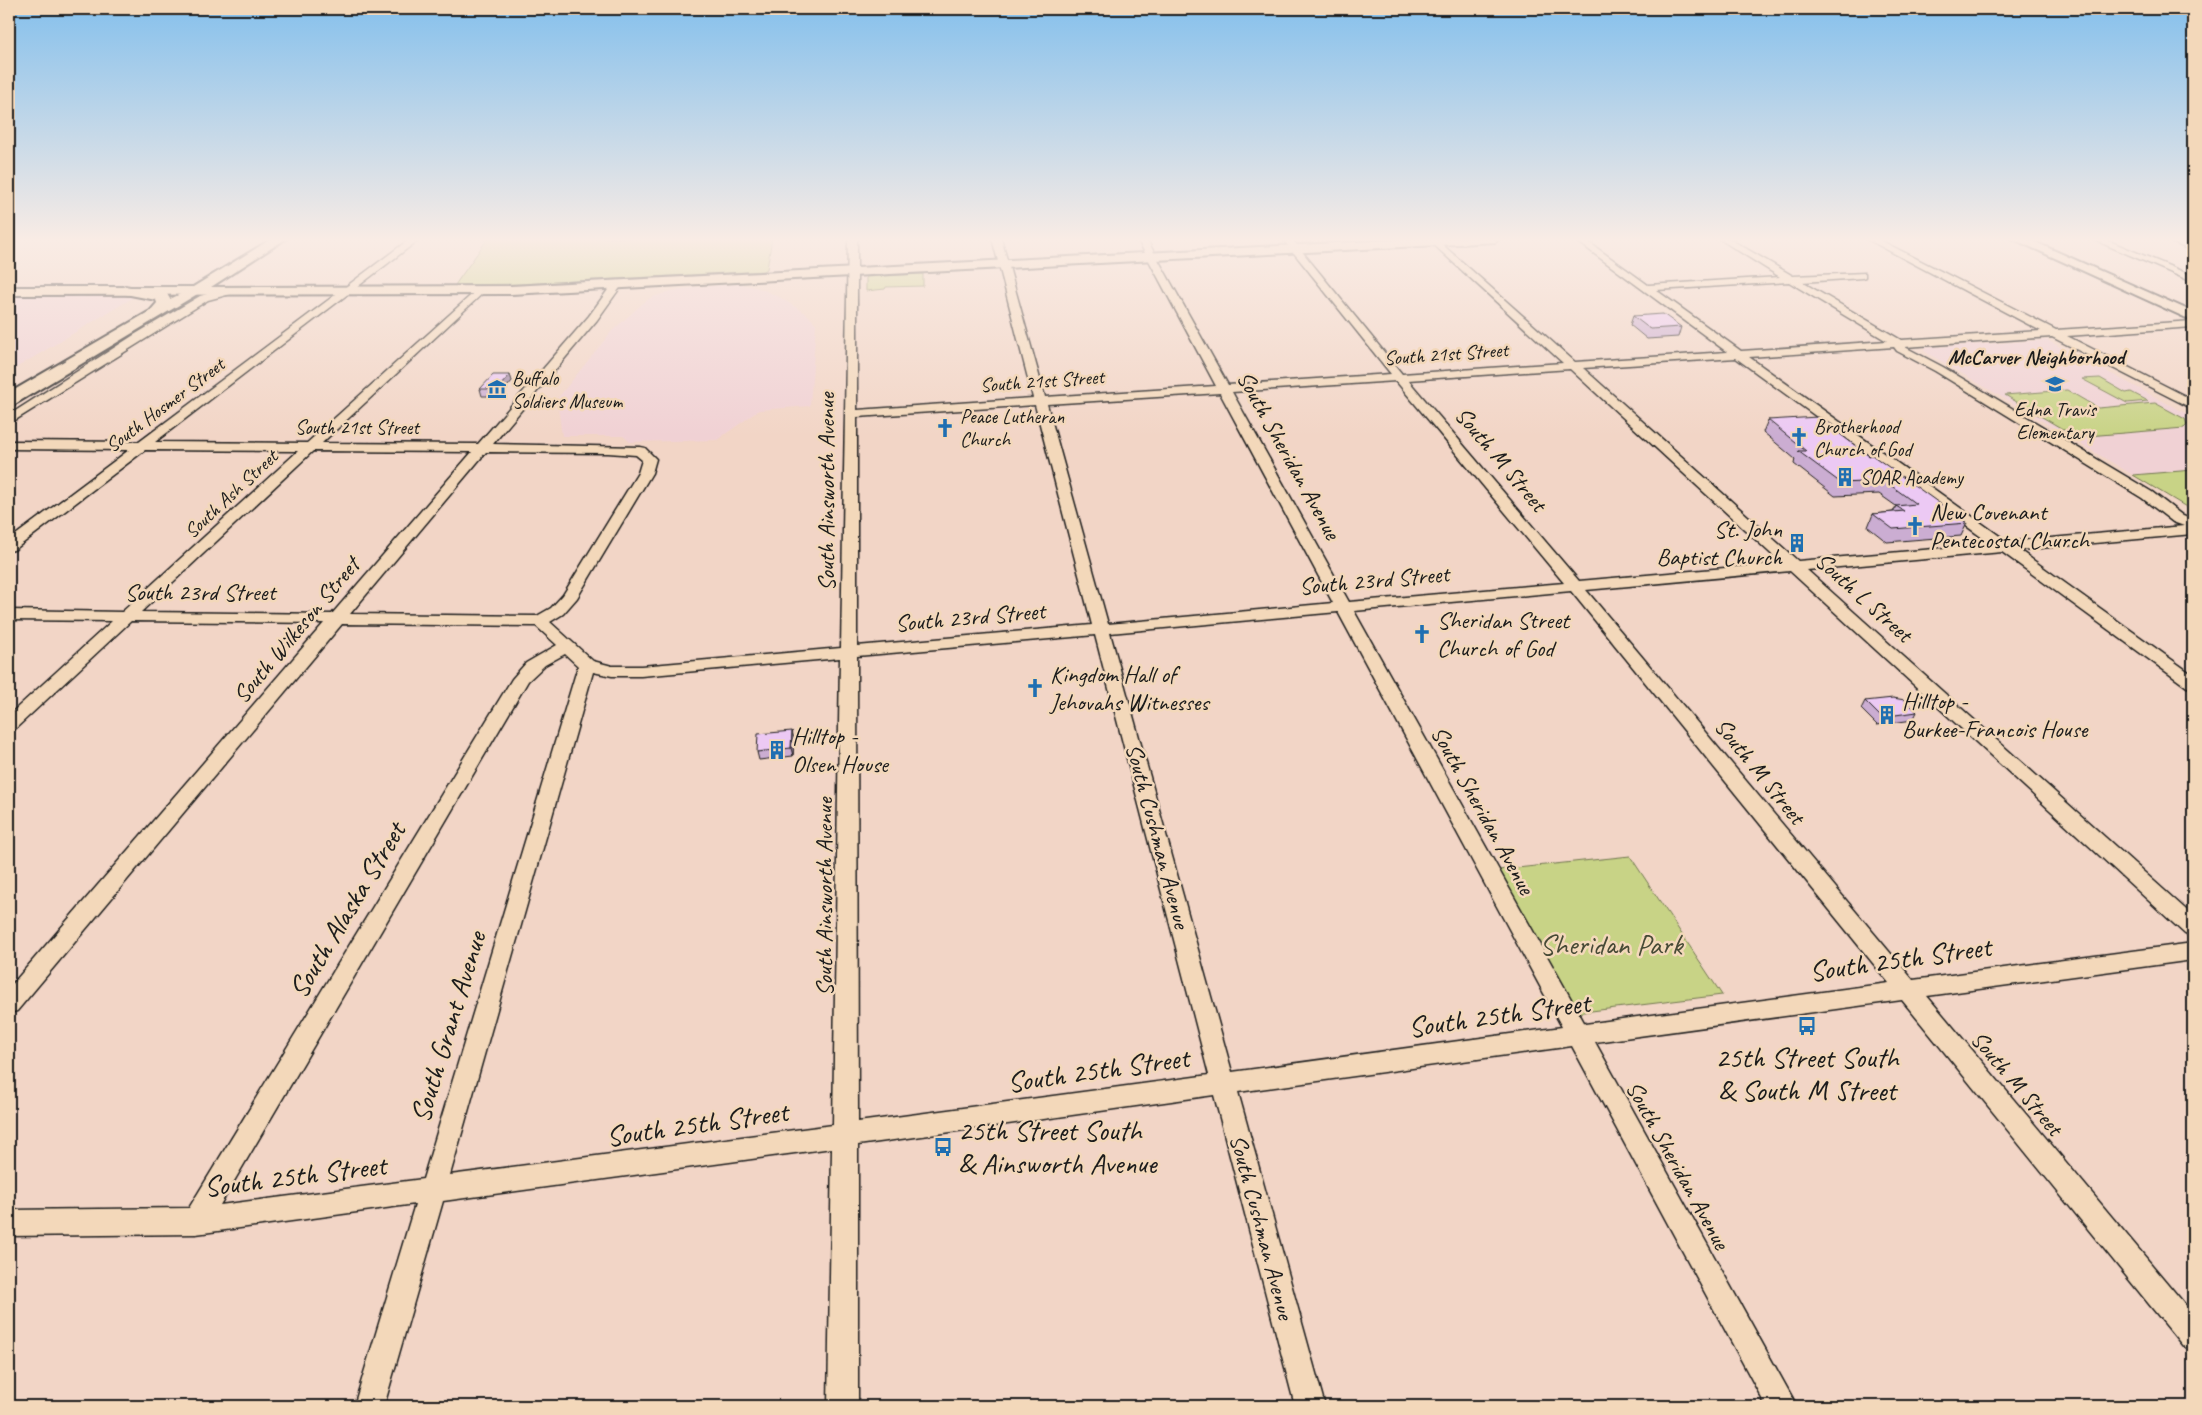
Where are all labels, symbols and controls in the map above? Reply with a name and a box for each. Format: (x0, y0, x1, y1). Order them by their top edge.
street label: South 21st Street (1383, 337, 1511, 371)
district label: McCarver Neighborhood (1948, 344, 2128, 370)
street label: South Hosmer Street (101, 351, 231, 458)
street label: South 21st Street (979, 364, 1107, 398)
place label: Buffalo Soldiers Museum (512, 366, 623, 414)
street label: South Sheridan Avenue (1230, 366, 1349, 546)
school or university icon: Edna Travis Elementary (2044, 373, 2066, 395)
museum icon: Buffalo Soldiers Museum (486, 378, 508, 400)
street label: South Ainsworth Avenue (811, 391, 841, 591)
place label: Edna Travis Elementary (2014, 397, 2098, 445)
street label: South M Street (1448, 400, 1555, 519)
place label: Peace Lutheran Church (960, 404, 1065, 452)
place label: Brotherhood Church of God (1814, 414, 1914, 462)
street label: South 21st Street (295, 415, 421, 440)
church icon: Peace Lutheran Church (934, 417, 956, 439)
church icon: Brotherhood Church of God (1788, 426, 1810, 448)
street label: South Ash Street (179, 443, 285, 544)
place label: SOAR Academy (1860, 465, 1965, 490)
building icon: SOAR Academy (1834, 466, 1856, 488)
place label: New Covenant Pentecostal Church (1930, 497, 2091, 555)
place label: St. John Baptist Church (1656, 514, 1783, 572)
church icon: New Covenant Pentecostal Church (1904, 515, 1926, 537)
building icon: St. John Baptist Church (1786, 532, 1808, 554)
street label: South L Street (1809, 545, 1920, 650)
street label: South Wilkeson Street (226, 548, 368, 709)
street label: South 23rd Street (1298, 558, 1452, 602)
street label: South 23rd Street (125, 577, 277, 607)
street label: South 23rd Street (894, 595, 1048, 639)
place label: Sheridan Street Church of God (1437, 605, 1571, 663)
church icon: Sheridan Street Church of God (1411, 623, 1433, 645)
place label: Kingdom Hall of Jehovahs Witnesses (1049, 659, 1210, 717)
church icon: Kingdom Hall of Jehovahs Witnesses (1024, 677, 1046, 699)
place label: Hilltop - Burkee-Francois House (1902, 686, 2090, 744)
building icon: Hilltop - Burkee-Francois House (1876, 704, 1898, 726)
street label: South M Street (1708, 712, 1813, 832)
place label: Hilltop - Olsen House (792, 721, 890, 779)
street label: South Sheridan Avenue (1424, 721, 1543, 901)
building icon: Hilltop - Olsen House (766, 739, 788, 761)
street label: South Cushman Avenue (1119, 740, 1198, 934)
street label: South Ainsworth Avenue (809, 796, 839, 996)
street label: South Alaska Street (280, 813, 415, 1005)
street label: South Grant Avenue (401, 926, 495, 1127)
park label: Sheridan Park (1540, 926, 1685, 963)
street label: South 25th Street (1807, 928, 1996, 990)
street label: South 25th Street (1406, 984, 1595, 1046)
bus stop icon: 25th Street South & South M Street (1796, 1015, 1818, 1037)
street label: South M Street (1964, 1024, 2071, 1143)
street label: South 25th Street (1005, 1039, 1194, 1101)
place label: 25th Street South & South M Street (1715, 1039, 1900, 1109)
street label: South Sheridan Avenue (1619, 1076, 1738, 1256)
street label: South 25th Street (604, 1093, 793, 1155)
place label: 25th Street South & Ainsworth Avenue (958, 1112, 1158, 1182)
street label: South Cushman Avenue (1223, 1131, 1302, 1325)
bus stop icon: 25th Street South & Ainsworth Avenue (932, 1136, 954, 1158)
street label: South 25th Street (202, 1146, 390, 1206)

